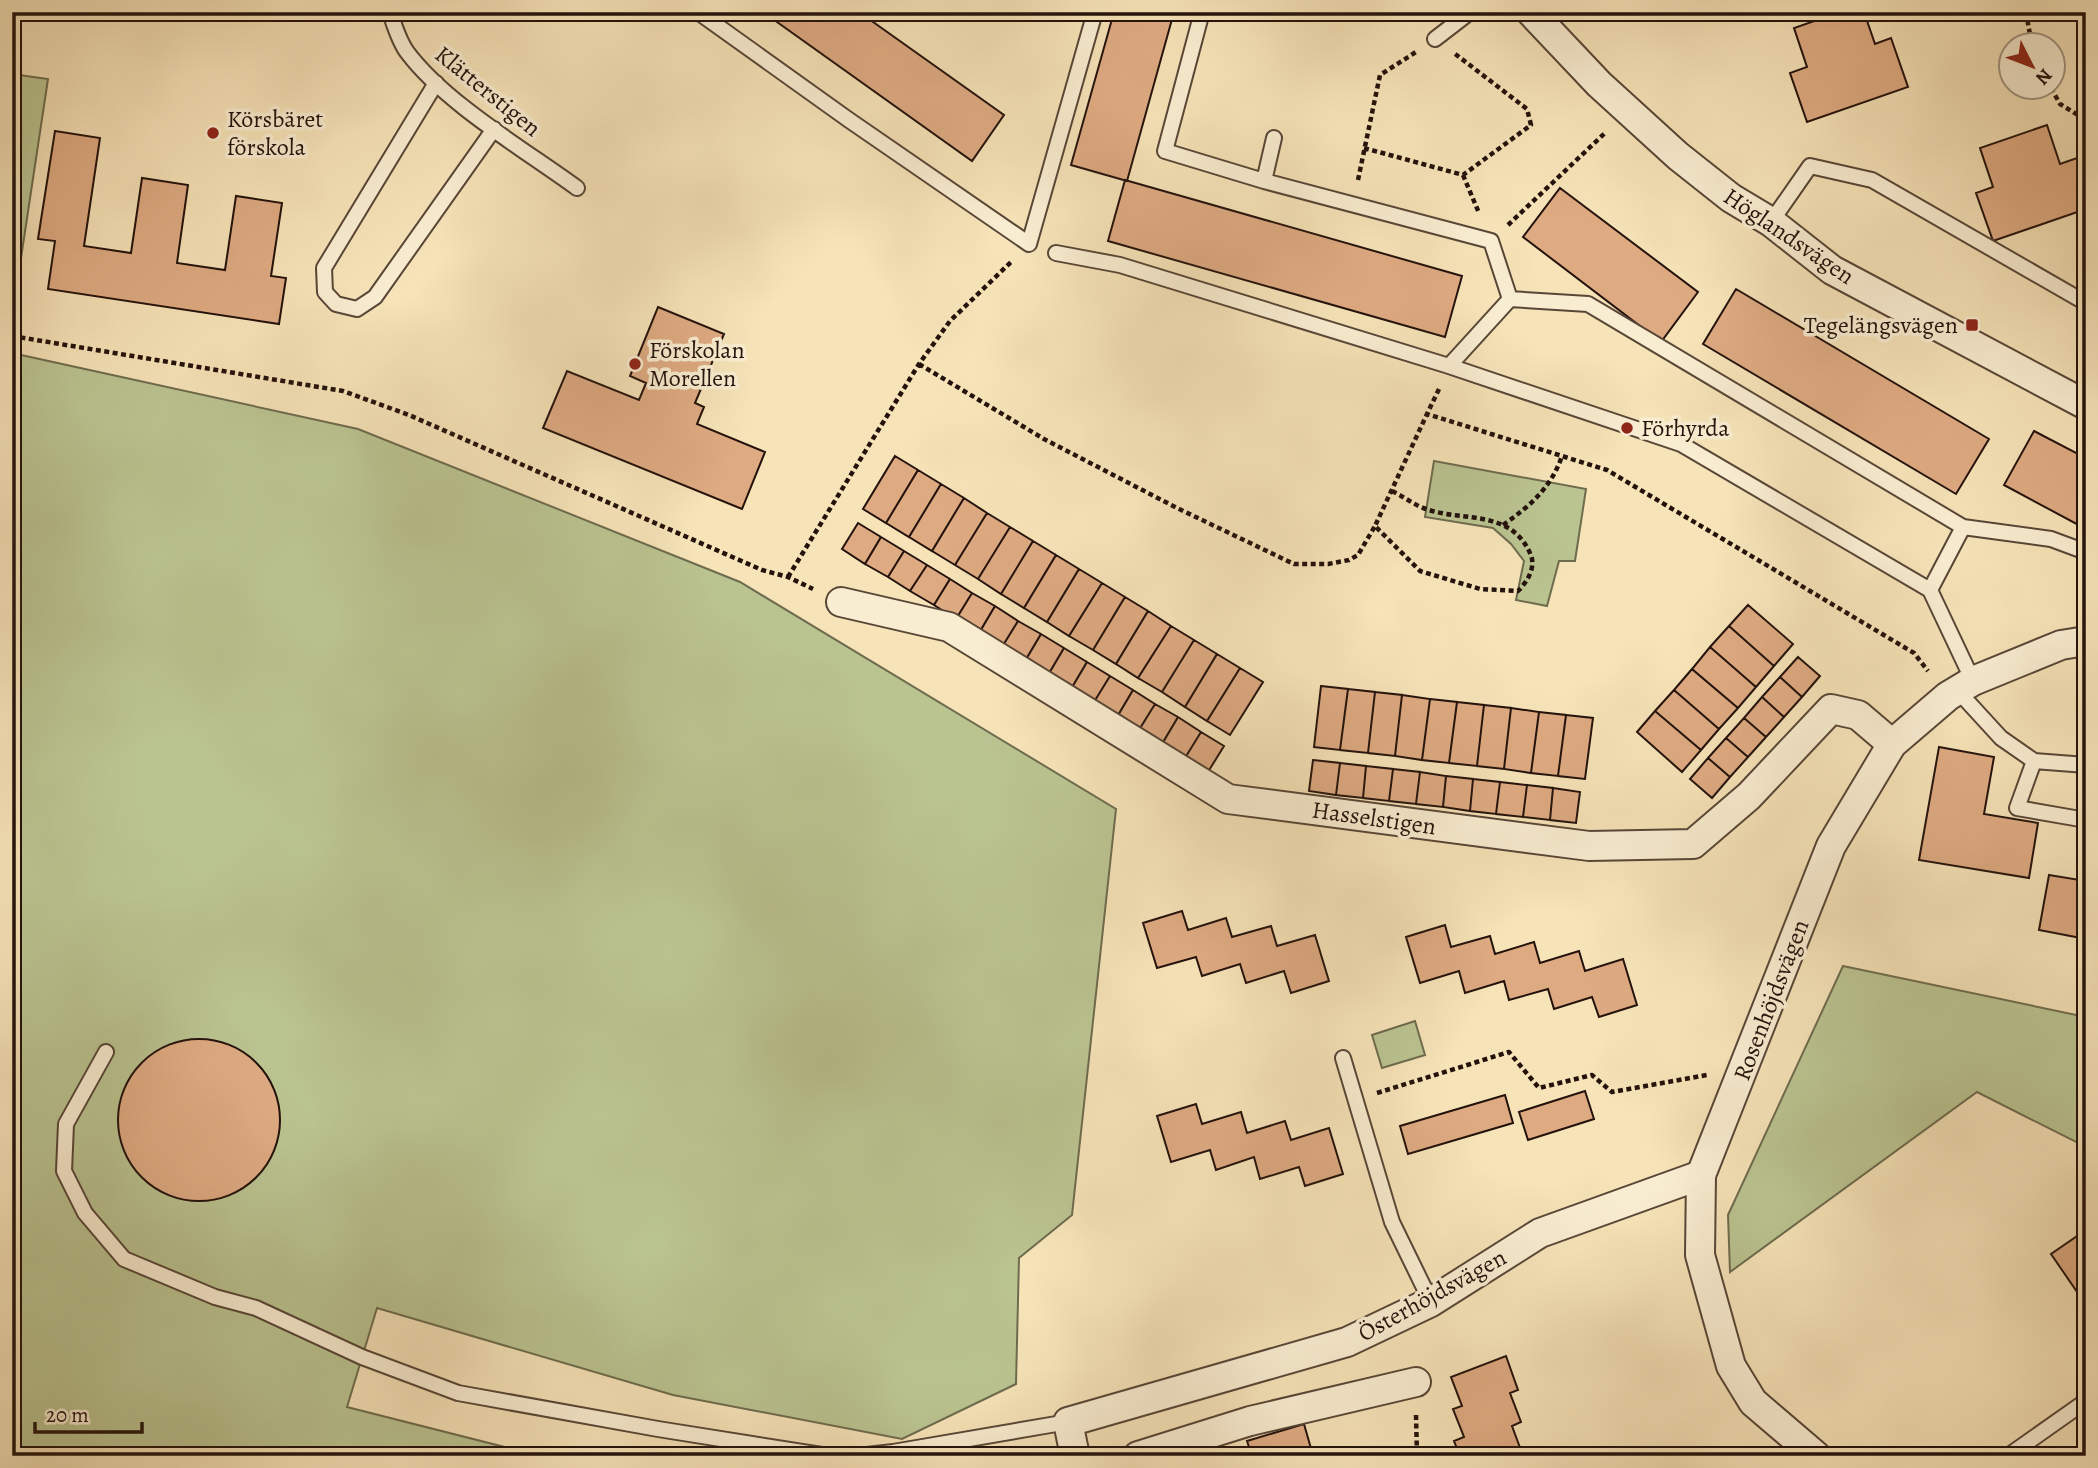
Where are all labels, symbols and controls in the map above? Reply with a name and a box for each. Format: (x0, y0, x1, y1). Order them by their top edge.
north arrow (1996, 32, 2066, 102)
street label: Klätterstigen (428, 38, 548, 144)
text: N (2029, 63, 2058, 91)
place label: Körsbäret förskola (227, 103, 323, 163)
marker: Körsbäret förskola (205, 125, 221, 141)
street label: Höglandsvägen (1717, 180, 1861, 292)
place label: Tegelängsvägen (1804, 309, 1958, 341)
marker: Tegelängsvägen (1964, 317, 1980, 333)
place label: Förskolan Morellen (649, 334, 745, 394)
marker: Förskolan Morellen (627, 356, 643, 372)
place label: Förhyrda (1641, 412, 1730, 444)
marker: Förhyrda (1619, 420, 1635, 436)
street label: Hasselstigen (1310, 793, 1438, 843)
street label: Rosenhöjdsvägen (1726, 915, 1816, 1085)
street label: Österhöjdsvägen (1352, 1241, 1512, 1349)
scale bar (35, 1391, 142, 1435)
text: 20 m (46, 1401, 89, 1429)

